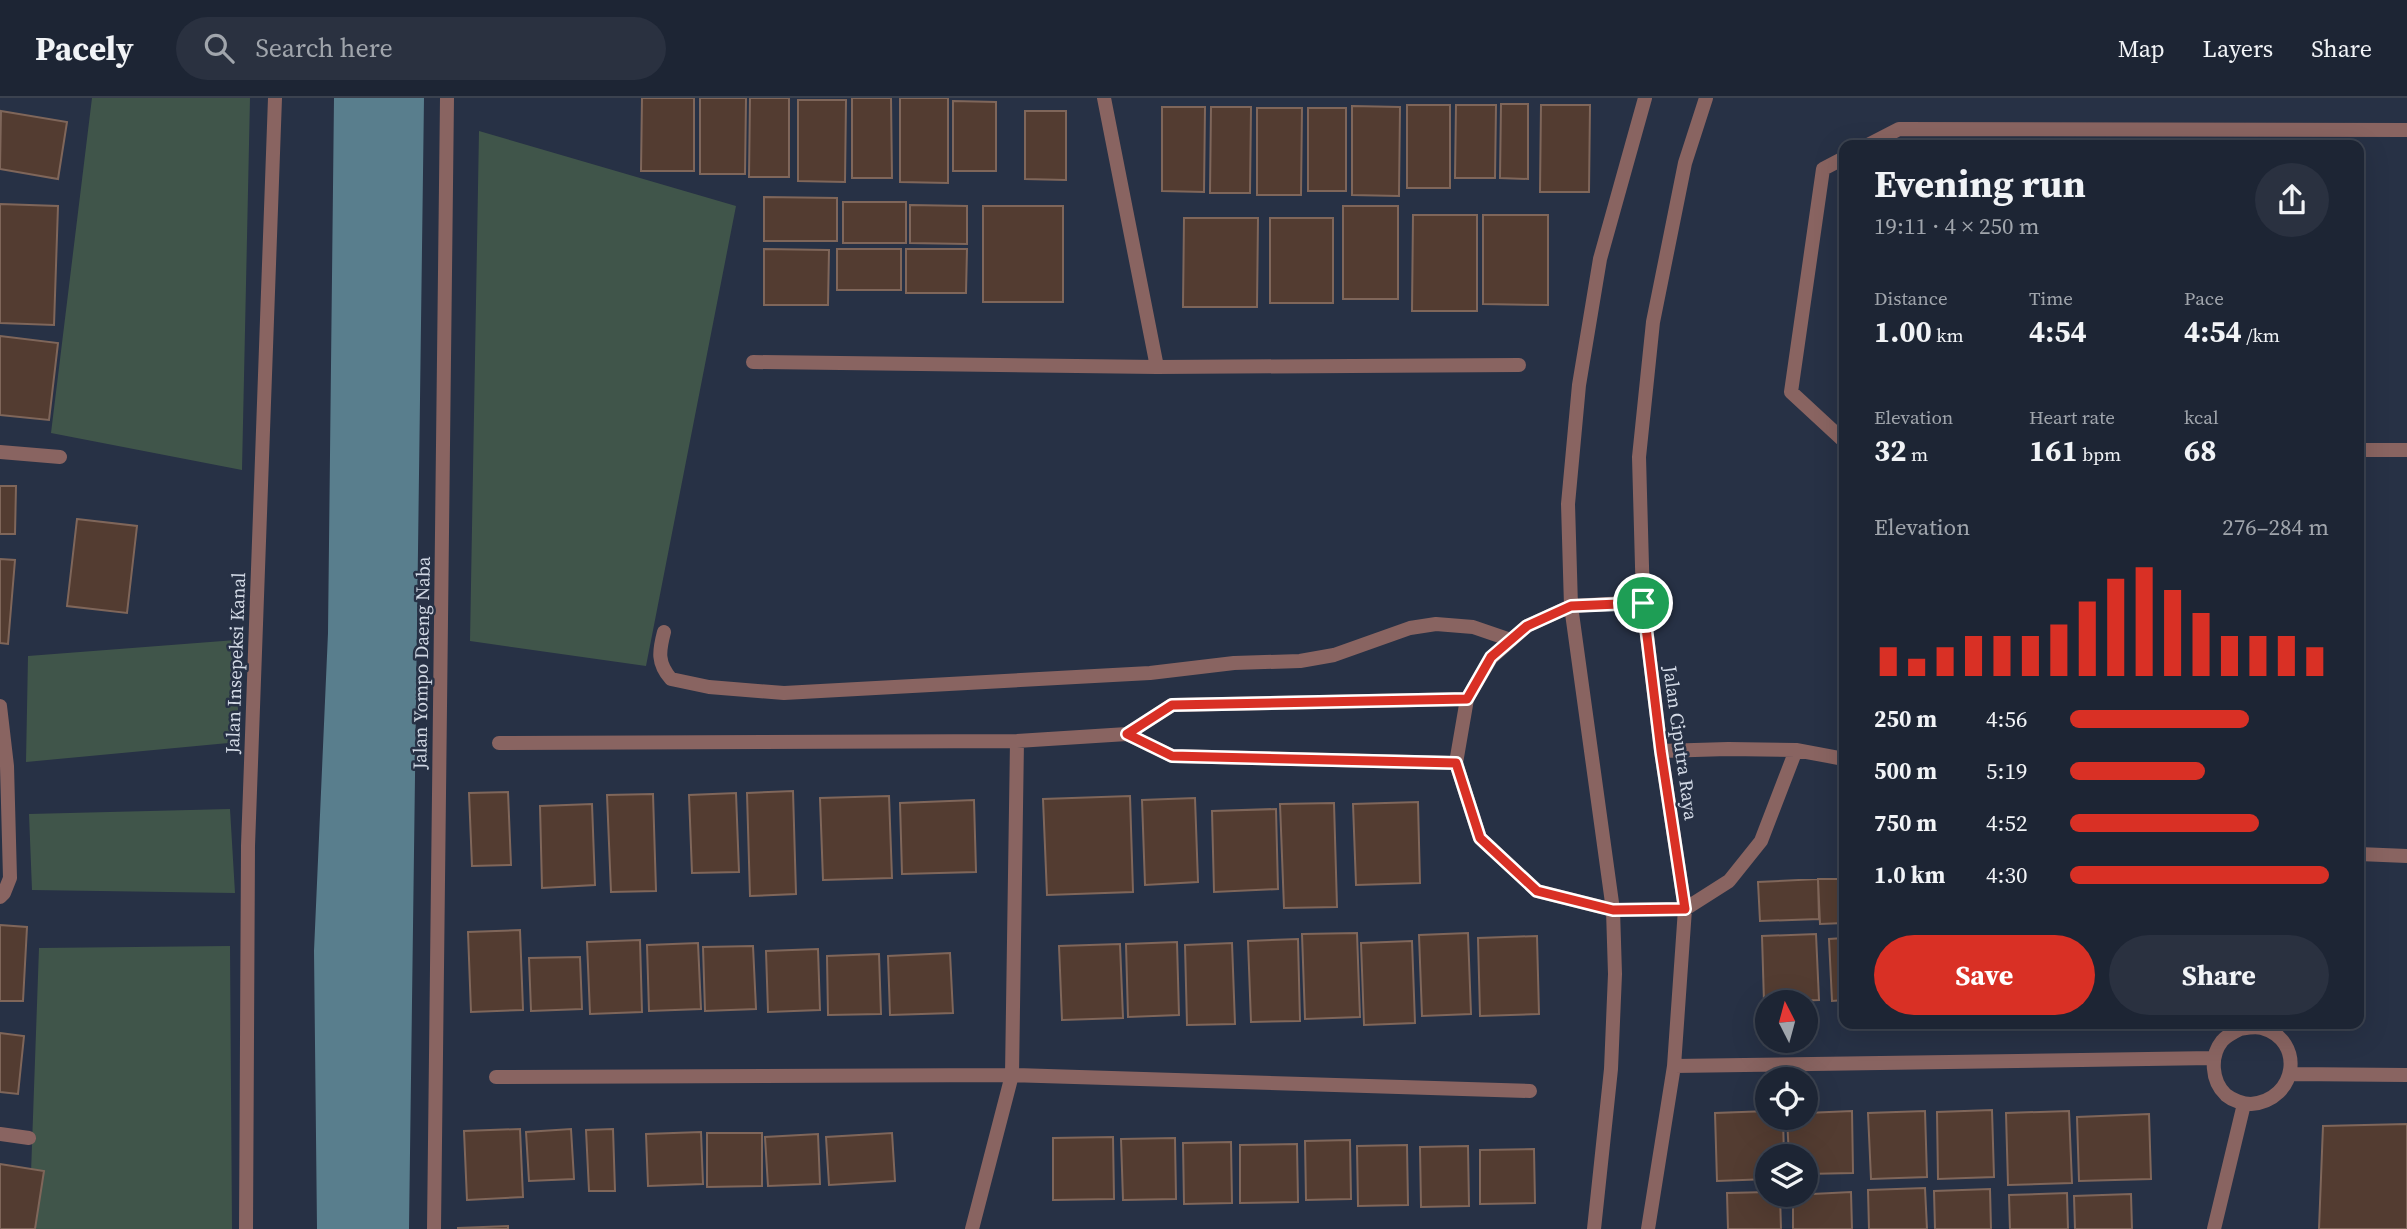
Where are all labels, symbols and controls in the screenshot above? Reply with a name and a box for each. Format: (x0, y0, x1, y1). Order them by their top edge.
search box (176, 17, 666, 80)
text: Pacely (35, 26, 134, 71)
icon: search (200, 29, 238, 67)
text: Search here (256, 30, 393, 66)
text: Map (2118, 32, 2165, 65)
text: Layers (2203, 32, 2273, 65)
text: Share (2311, 32, 2372, 65)
text: Evening run (1874, 158, 2086, 210)
button: share (2255, 163, 2329, 237)
text: 19:11 · 4 × 250 m (1874, 210, 2040, 242)
text: Distance (1874, 285, 1948, 311)
text: Time (2029, 285, 2073, 311)
text: Pace (2184, 285, 2224, 311)
text: 1.00 (1874, 311, 1932, 352)
text: 4:54 (2029, 311, 2087, 352)
text: 4:54 (2184, 311, 2242, 352)
text: km (1932, 322, 1964, 348)
text: /km (2242, 322, 2280, 348)
text: Elevation (1874, 404, 1953, 430)
text: Heart rate (2029, 404, 2115, 430)
text: kcal (2184, 404, 2219, 430)
text: 32 (1874, 430, 1907, 471)
text: 161 (2029, 430, 2078, 471)
text: 68 (2184, 430, 2217, 471)
text: m (1907, 441, 1928, 467)
text: bpm (2078, 441, 2121, 467)
text: Elevation (1874, 511, 1970, 543)
text: 276–284 m (2222, 511, 2329, 543)
street label: Jalan Yompo Daeng Naba (406, 556, 436, 771)
street label: Jalan Insepeksi Kanal (219, 571, 251, 755)
pin (1613, 573, 1673, 633)
icon: arrive (1624, 584, 1662, 622)
street label: Jalan Ciputra Raya (1657, 663, 1705, 822)
text: 250 m (1874, 703, 1937, 735)
text: 4:56 (1986, 703, 2027, 735)
text: 500 m (1874, 755, 1937, 787)
text: 5:19 (1986, 755, 2027, 787)
text: 750 m (1874, 807, 1937, 839)
text: 4:52 (1986, 807, 2027, 839)
text: 1.0 km (1874, 859, 1945, 891)
text: 4:30 (1986, 859, 2027, 891)
button: Save (1874, 935, 2095, 1015)
button: Share (2109, 935, 2329, 1015)
north arrow (1755, 990, 1818, 1054)
map controls (1755, 990, 1818, 1207)
button: locate (1755, 1067, 1818, 1130)
button: layers (1755, 1144, 1818, 1207)

